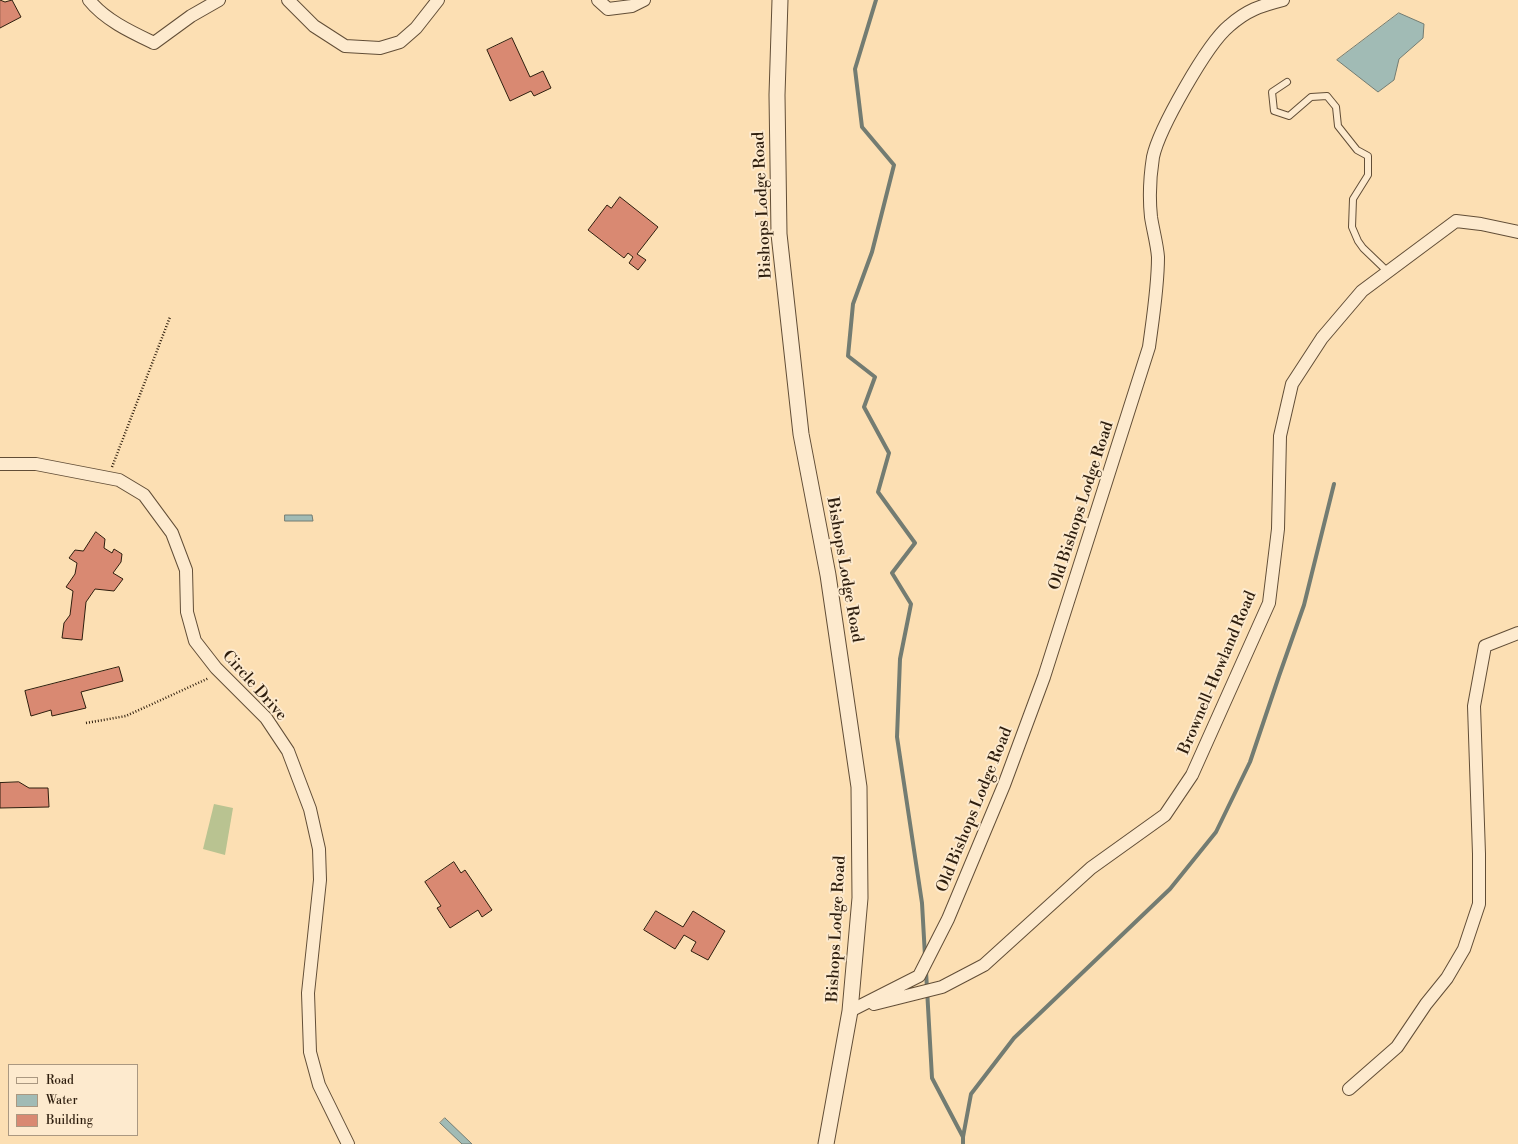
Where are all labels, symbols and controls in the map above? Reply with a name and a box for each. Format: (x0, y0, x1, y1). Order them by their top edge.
street label: Bishops Lodge Road (750, 131, 776, 279)
street label: Old Bishops Lodge Road (1046, 419, 1118, 593)
street label: Bishops Lodge Road (822, 496, 866, 644)
street label: Brownell-Howland Road (1175, 588, 1261, 758)
street label: Circle Drive (217, 647, 291, 725)
street label: Old Bishops Lodge Road (933, 725, 1017, 895)
street label: Bishops Lodge Road (824, 855, 850, 1003)
legend (8, 1064, 138, 1136)
text: Road (46, 1073, 74, 1088)
text: Water (46, 1093, 78, 1108)
text: Building (46, 1113, 93, 1128)

